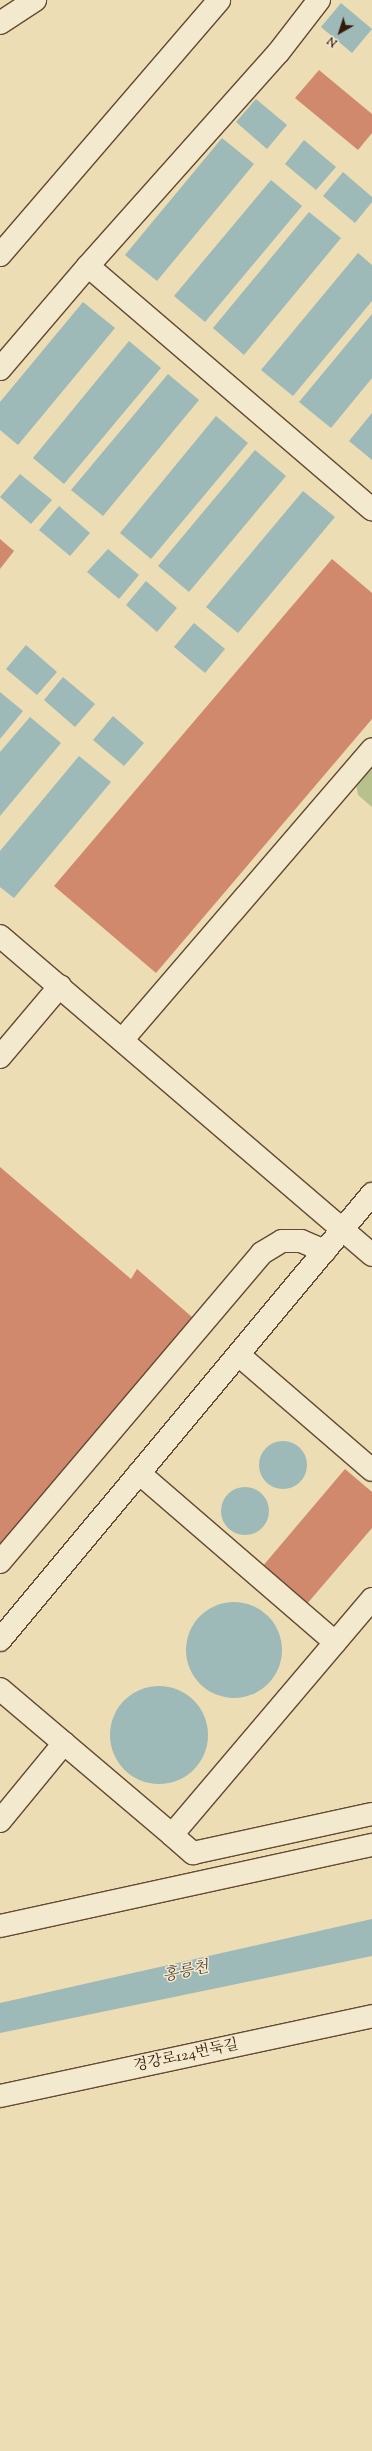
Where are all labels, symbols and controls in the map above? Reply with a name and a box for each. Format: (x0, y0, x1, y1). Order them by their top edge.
north arrow (320, 12, 360, 52)
text: N (324, 32, 341, 50)
water label: 홍릉천 (161, 1959, 211, 1987)
street label: 경강로124번둑길 (132, 2036, 240, 2076)

